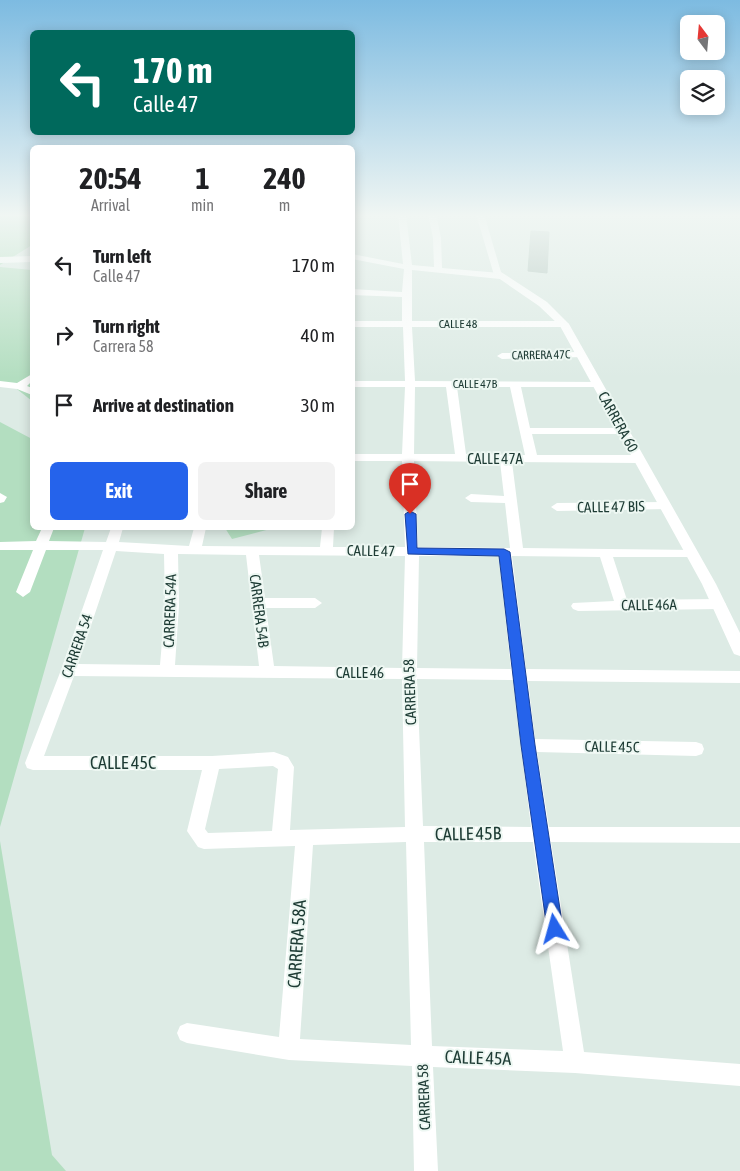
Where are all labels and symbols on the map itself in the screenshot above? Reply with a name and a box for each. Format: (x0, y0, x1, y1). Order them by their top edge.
north arrow (680, 15, 725, 60)
street label: CALLE 48 (439, 317, 478, 331)
street label: CARRERA 47C (512, 347, 571, 363)
street label: CALLE 47B (453, 377, 497, 391)
street label: CARRERA 60 (595, 389, 642, 455)
street label: CALLE 47A (467, 450, 523, 467)
pin (389, 463, 431, 514)
street label: CALLE 47 BIS (577, 497, 645, 516)
street label: CALLE 47 (347, 542, 395, 559)
street label: CARRERA 54A (160, 573, 179, 648)
street label: CARRERA 54B (247, 573, 272, 649)
street label: CALLE 46A (621, 596, 678, 613)
street label: CARRERA 54 (58, 612, 95, 680)
street label: CARRERA 58 (400, 658, 419, 726)
street label: CALLE 46 (336, 664, 384, 681)
street label: CALLE 45C (584, 738, 640, 755)
street label: CALLE 45C (90, 752, 156, 773)
street label: CALLE 45B (435, 822, 502, 845)
street label: CARRERA 58A (283, 899, 310, 989)
position arrow (528, 902, 580, 954)
street label: CALLE 45A (444, 1046, 512, 1069)
street label: CARRERA 58 (414, 1063, 433, 1131)

